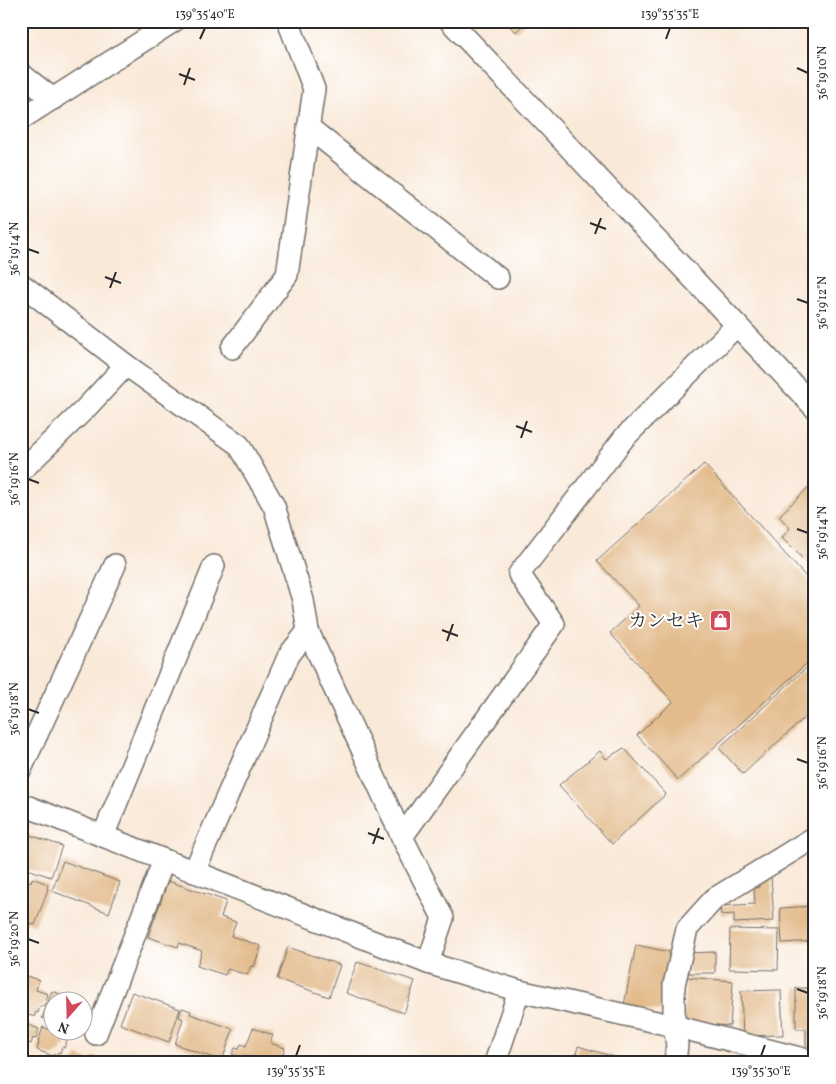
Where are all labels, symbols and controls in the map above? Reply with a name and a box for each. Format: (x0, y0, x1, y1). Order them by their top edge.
text: 139°35'40"E (175, 7, 235, 23)
text: 139°35'35"E (641, 7, 699, 23)
text: 36°19'10"N (815, 46, 831, 100)
text: 36°19'14"N (7, 222, 23, 276)
text: 36°19'12"N (815, 276, 831, 330)
text: 36°19'16"N (7, 452, 23, 506)
text: 36°19'14"N (815, 506, 831, 560)
shop icon: カンセキ (708, 608, 732, 632)
place label: カンセキ (628, 609, 704, 635)
text: 36°19'18"N (7, 682, 23, 736)
text: 36°19'16"N (815, 736, 831, 790)
text: 36°19'20"N (7, 911, 23, 967)
text: 36°19'18"N (815, 966, 831, 1020)
north arrow (42, 992, 92, 1042)
text: N (56, 1016, 72, 1037)
text: 139°35'35"E (267, 1064, 325, 1080)
text: 139°35'30"E (731, 1064, 791, 1080)

